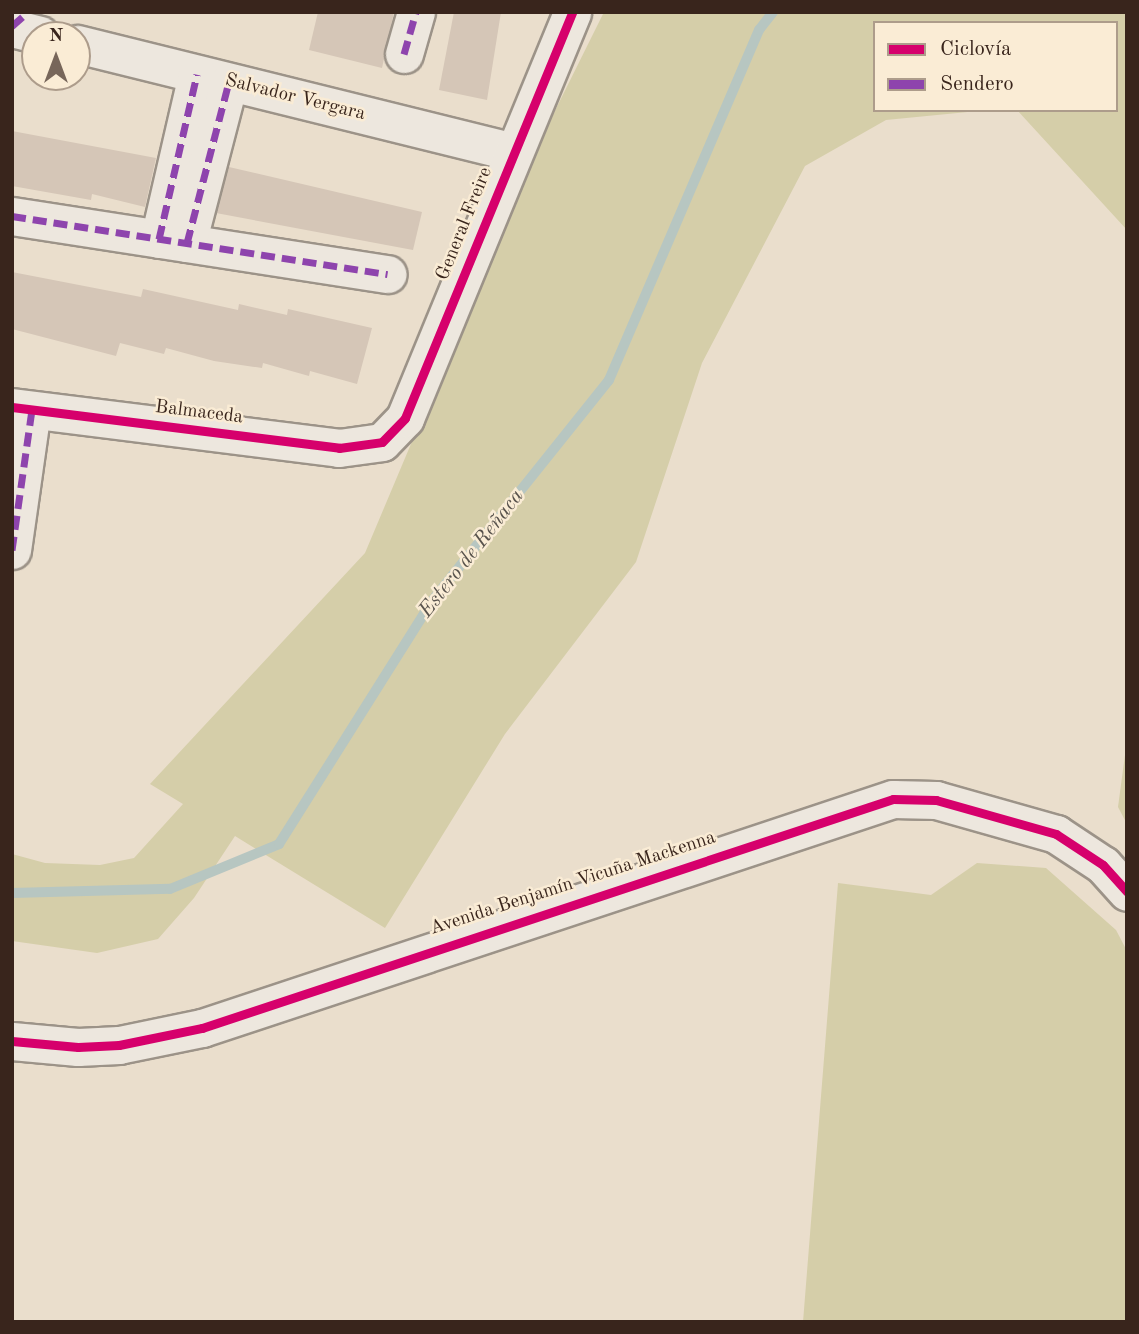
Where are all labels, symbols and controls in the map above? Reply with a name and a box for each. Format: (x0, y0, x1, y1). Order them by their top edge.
north arrow (21, 21, 91, 91)
legend (873, 21, 1118, 112)
text: N (49, 27, 63, 46)
text: Ciclovía (940, 39, 1011, 60)
street label: Salvador Vergara (222, 70, 368, 126)
text: Sendero (940, 74, 1014, 95)
street label: General Freire (432, 164, 498, 284)
street label: Balmaceda (154, 396, 244, 430)
water label: Estero de Reñaca (414, 485, 530, 623)
street label: Avenida Benjamín Vicuña Mackenna (427, 827, 719, 941)

